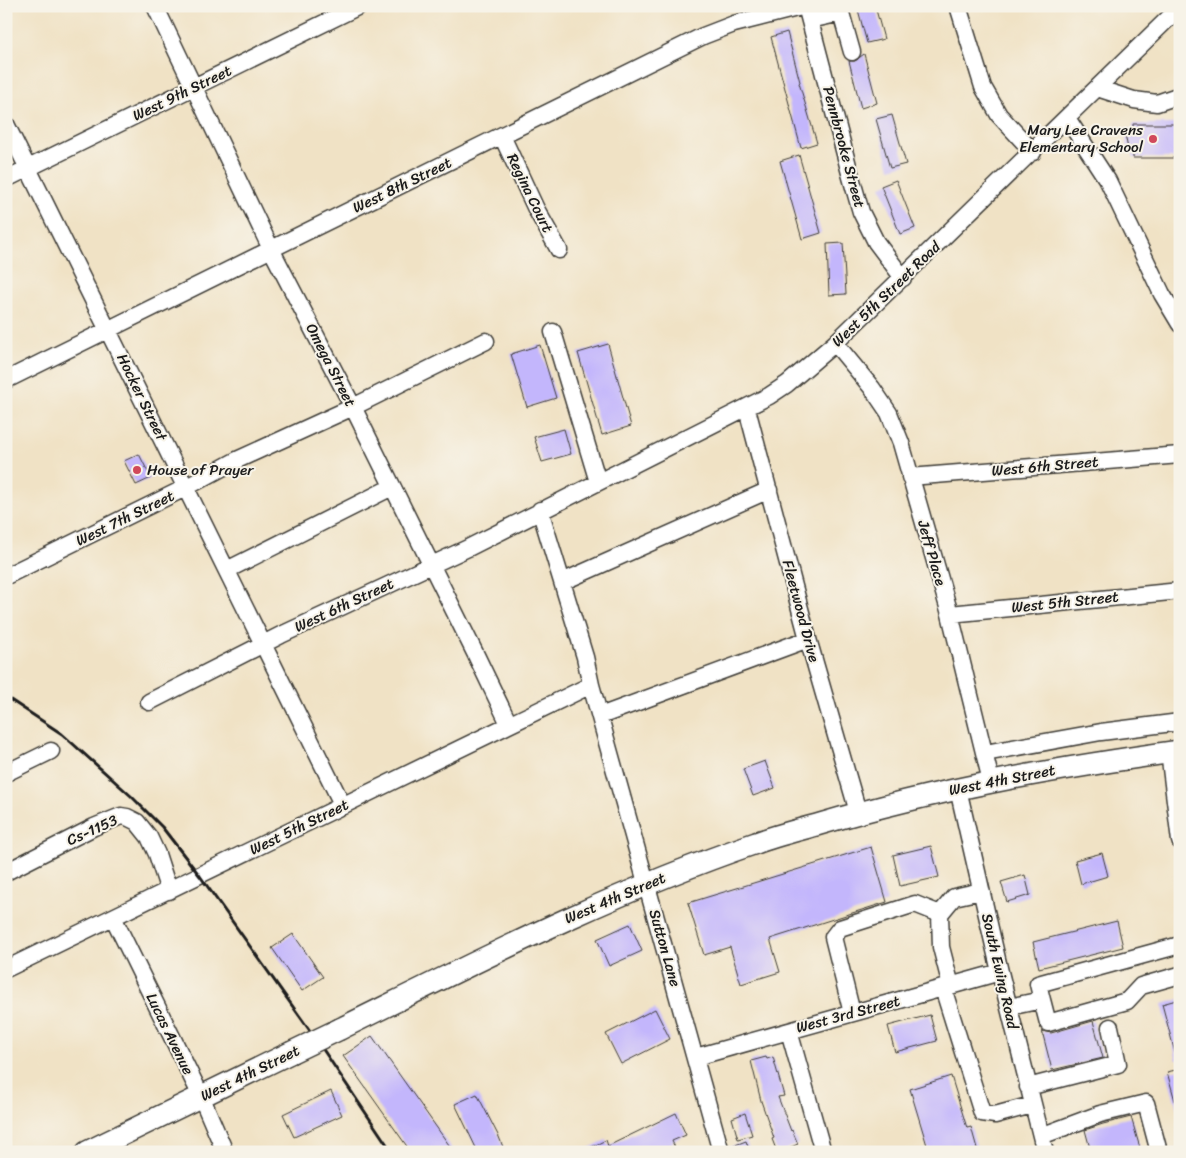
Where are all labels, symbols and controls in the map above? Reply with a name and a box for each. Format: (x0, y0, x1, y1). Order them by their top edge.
street label: West 9th Street (128, 58, 237, 128)
street label: Pennbrooke Street (815, 83, 873, 211)
place label: Mary Lee Cravens Elementary School (1019, 117, 1144, 160)
marker: Mary Lee Cravens Elementary School (1147, 133, 1159, 145)
street label: Regina Court (500, 149, 561, 238)
street label: West 8th Street (348, 150, 456, 220)
street label: West 5th Street Road (825, 234, 947, 353)
street label: Omega Street (299, 319, 363, 412)
street label: Hocker Street (110, 349, 175, 446)
street label: West 6th Street (991, 448, 1100, 484)
place label: House of Prayer (147, 457, 254, 483)
marker: House of Prayer (131, 464, 143, 476)
street label: West 7th Street (71, 483, 179, 553)
street label: Jeff Place (910, 516, 954, 589)
street label: Fleetwood Drive (775, 557, 827, 665)
street label: West 6th Street (290, 570, 398, 639)
street label: West 5th Street (1010, 583, 1120, 621)
street label: West 4th Street (947, 757, 1058, 803)
street label: West 5th Street (245, 792, 353, 862)
street label: Cs-1153 (62, 807, 122, 853)
street label: West 4th Street (560, 865, 670, 931)
street label: Sutton Lane (642, 906, 689, 990)
street label: South Ewing Road (974, 911, 1026, 1032)
street label: West 3rd Street (793, 987, 903, 1040)
street label: Lucas Avenue (139, 988, 201, 1080)
street label: West 4th Street (196, 1037, 305, 1108)

